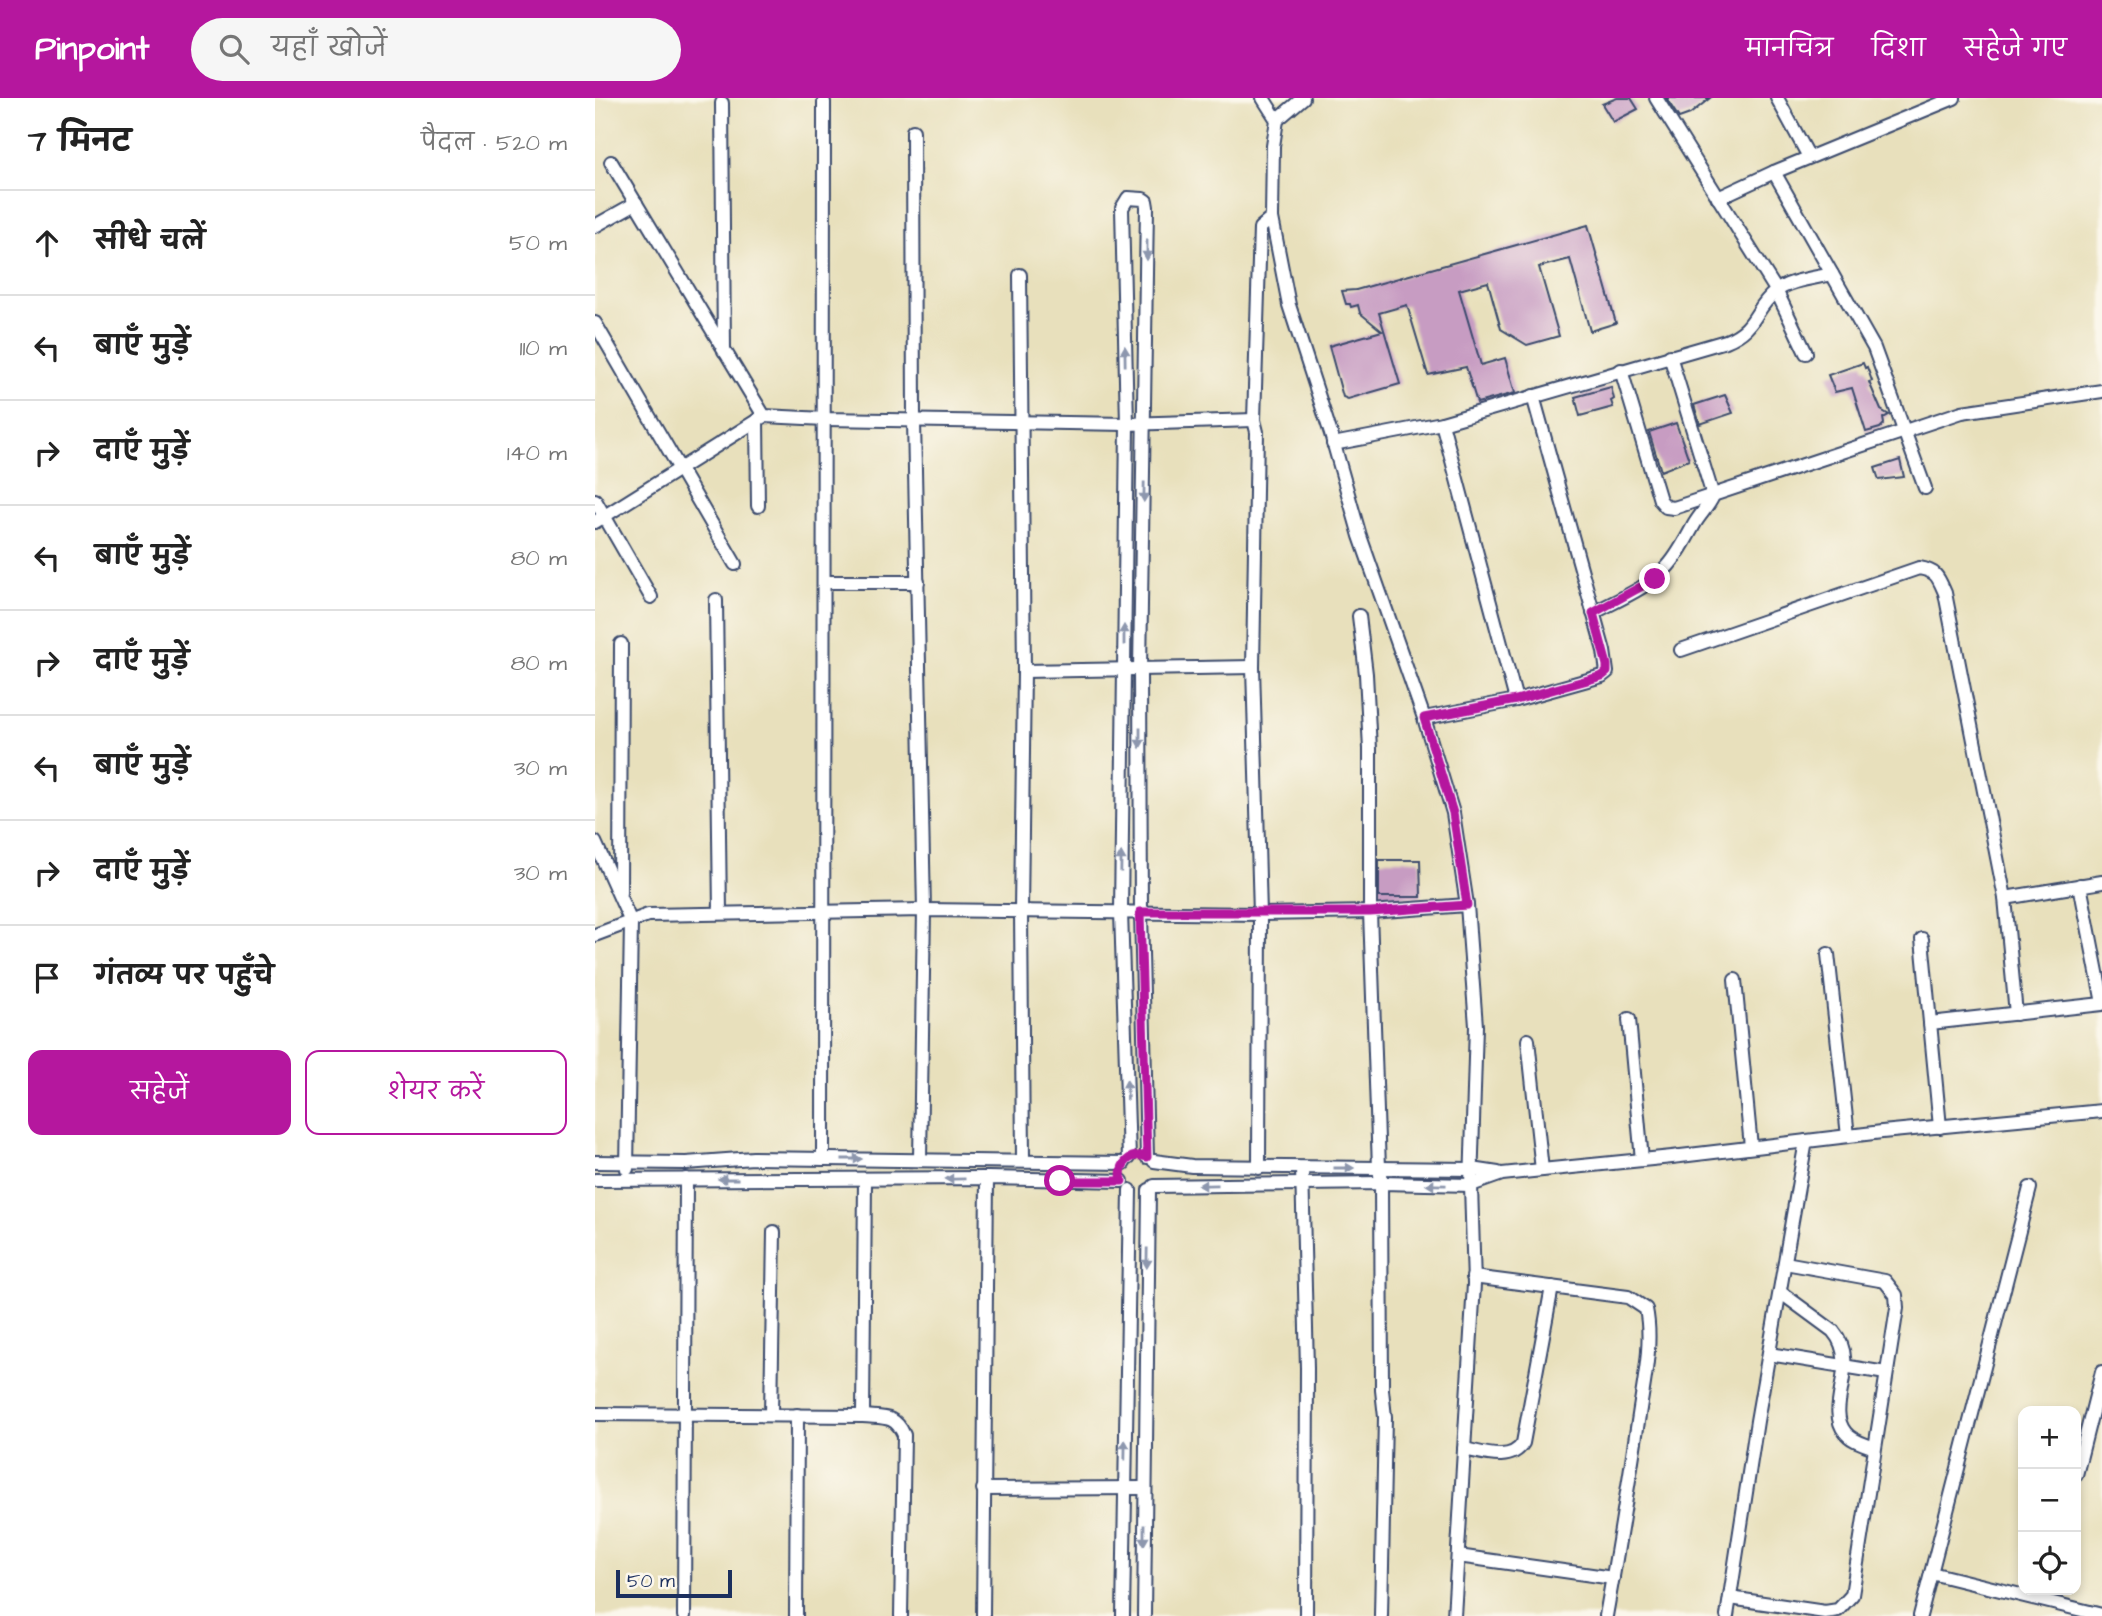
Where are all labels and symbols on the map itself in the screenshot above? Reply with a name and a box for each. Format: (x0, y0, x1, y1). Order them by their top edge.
one-way arrow (1141, 239, 1153, 261)
one-way arrow (1120, 345, 1131, 367)
one-way arrow (1138, 482, 1150, 504)
route end (1639, 563, 1670, 594)
one-way arrow (1118, 624, 1130, 646)
one-way arrow (1134, 728, 1146, 750)
one-way arrow (1115, 851, 1127, 873)
one-way arrow (1121, 1079, 1132, 1101)
one-way arrow (841, 1153, 863, 1165)
one-way arrow (1333, 1162, 1355, 1174)
route start (1044, 1165, 1075, 1196)
one-way arrow (717, 1173, 739, 1185)
one-way arrow (944, 1173, 966, 1185)
one-way arrow (1197, 1179, 1219, 1191)
one-way arrow (1425, 1179, 1447, 1190)
one-way arrow (1141, 1248, 1153, 1270)
one-way arrow (1119, 1439, 1131, 1461)
one-way arrow (1138, 1524, 1150, 1546)
scale bar (616, 1567, 731, 1599)

